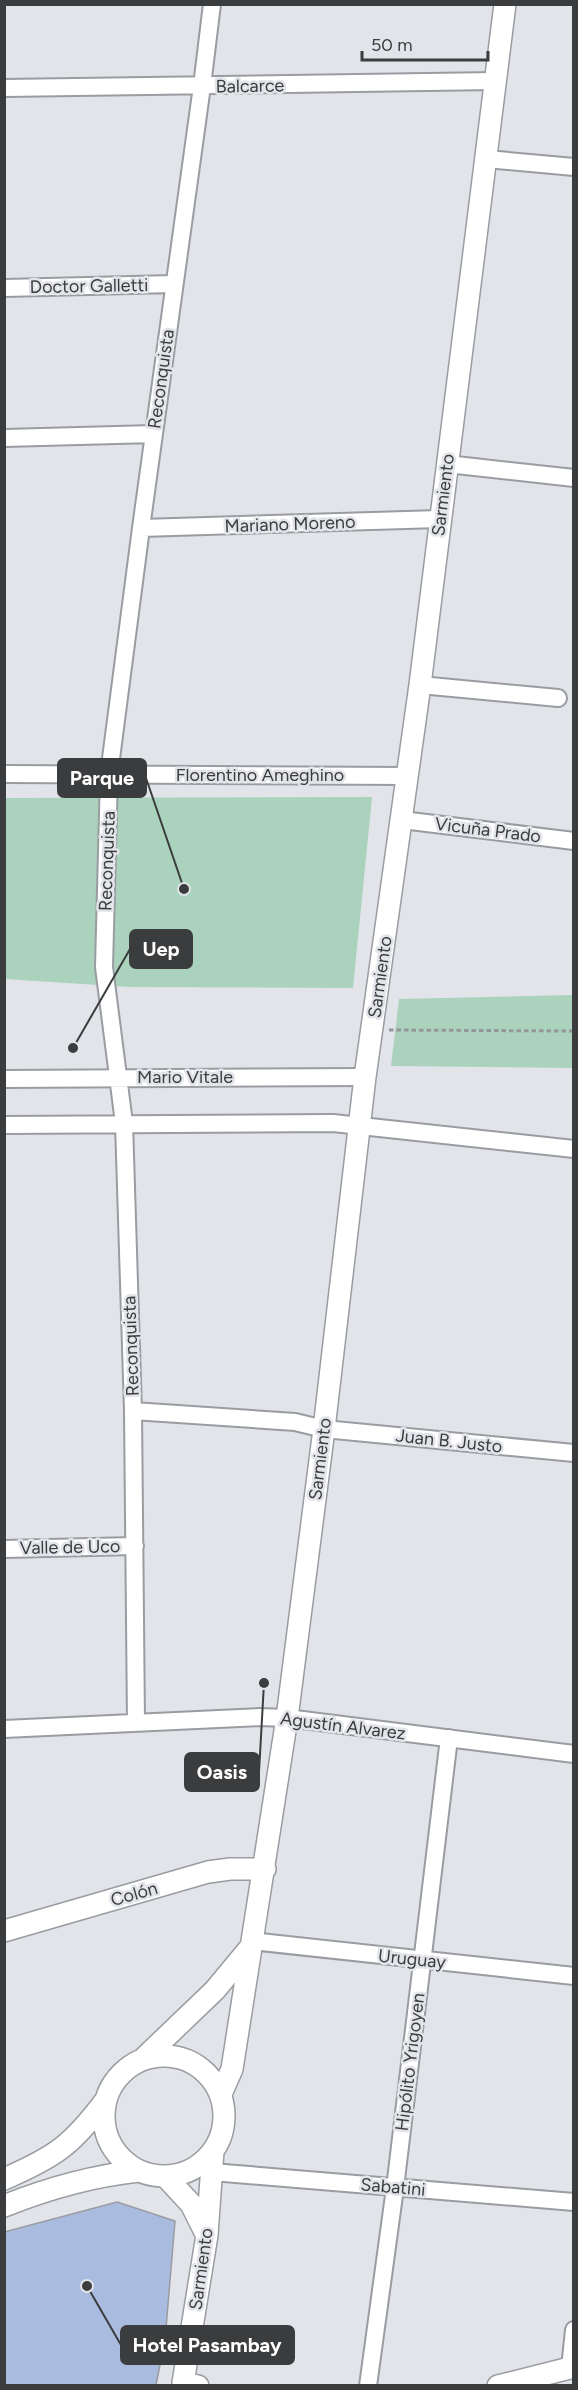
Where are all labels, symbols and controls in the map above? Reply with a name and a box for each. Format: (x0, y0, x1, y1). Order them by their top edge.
scale bar (362, 24, 488, 62)
text: 50 m (371, 34, 413, 56)
street label: Balcarce (215, 74, 285, 98)
street label: Doctor Galletti (29, 274, 149, 298)
street label: Reconquista (143, 328, 179, 430)
street label: Sarmiento (427, 453, 459, 537)
street label: Mariano Moreno (224, 511, 356, 537)
callout: Parque (58, 759, 146, 797)
street label: Florentino Ameghino (176, 764, 344, 786)
text: Parque (70, 766, 134, 790)
street label: Reconquista (94, 811, 120, 911)
street label: Vicuña Prado (434, 813, 542, 847)
callout: Uep (130, 930, 192, 968)
street label: Sarmiento (363, 934, 397, 1020)
text: Uep (142, 937, 180, 961)
street label: Mario Vitale (137, 1066, 233, 1088)
street label: Reconquista (118, 1296, 144, 1396)
street label: Sarmiento (304, 1417, 336, 1501)
street label: Juan B. Justo (395, 1424, 503, 1458)
street label: Valle de Uco (19, 1535, 121, 1559)
street label: Agustín Alvarez (279, 1707, 407, 1745)
callout: Oasis (185, 1753, 259, 1791)
text: Oasis (197, 1760, 247, 1784)
street label: Colón (108, 1877, 160, 1911)
street label: Uruguay (377, 1945, 447, 1974)
street label: Hipólito Yrigoyen (391, 1992, 429, 2132)
street label: Sabatini (360, 2173, 426, 2201)
street label: Sarmiento (184, 2226, 218, 2312)
callout: Hotel Pasambay (121, 2326, 294, 2364)
text: Hotel Pasambay (133, 2333, 282, 2357)

